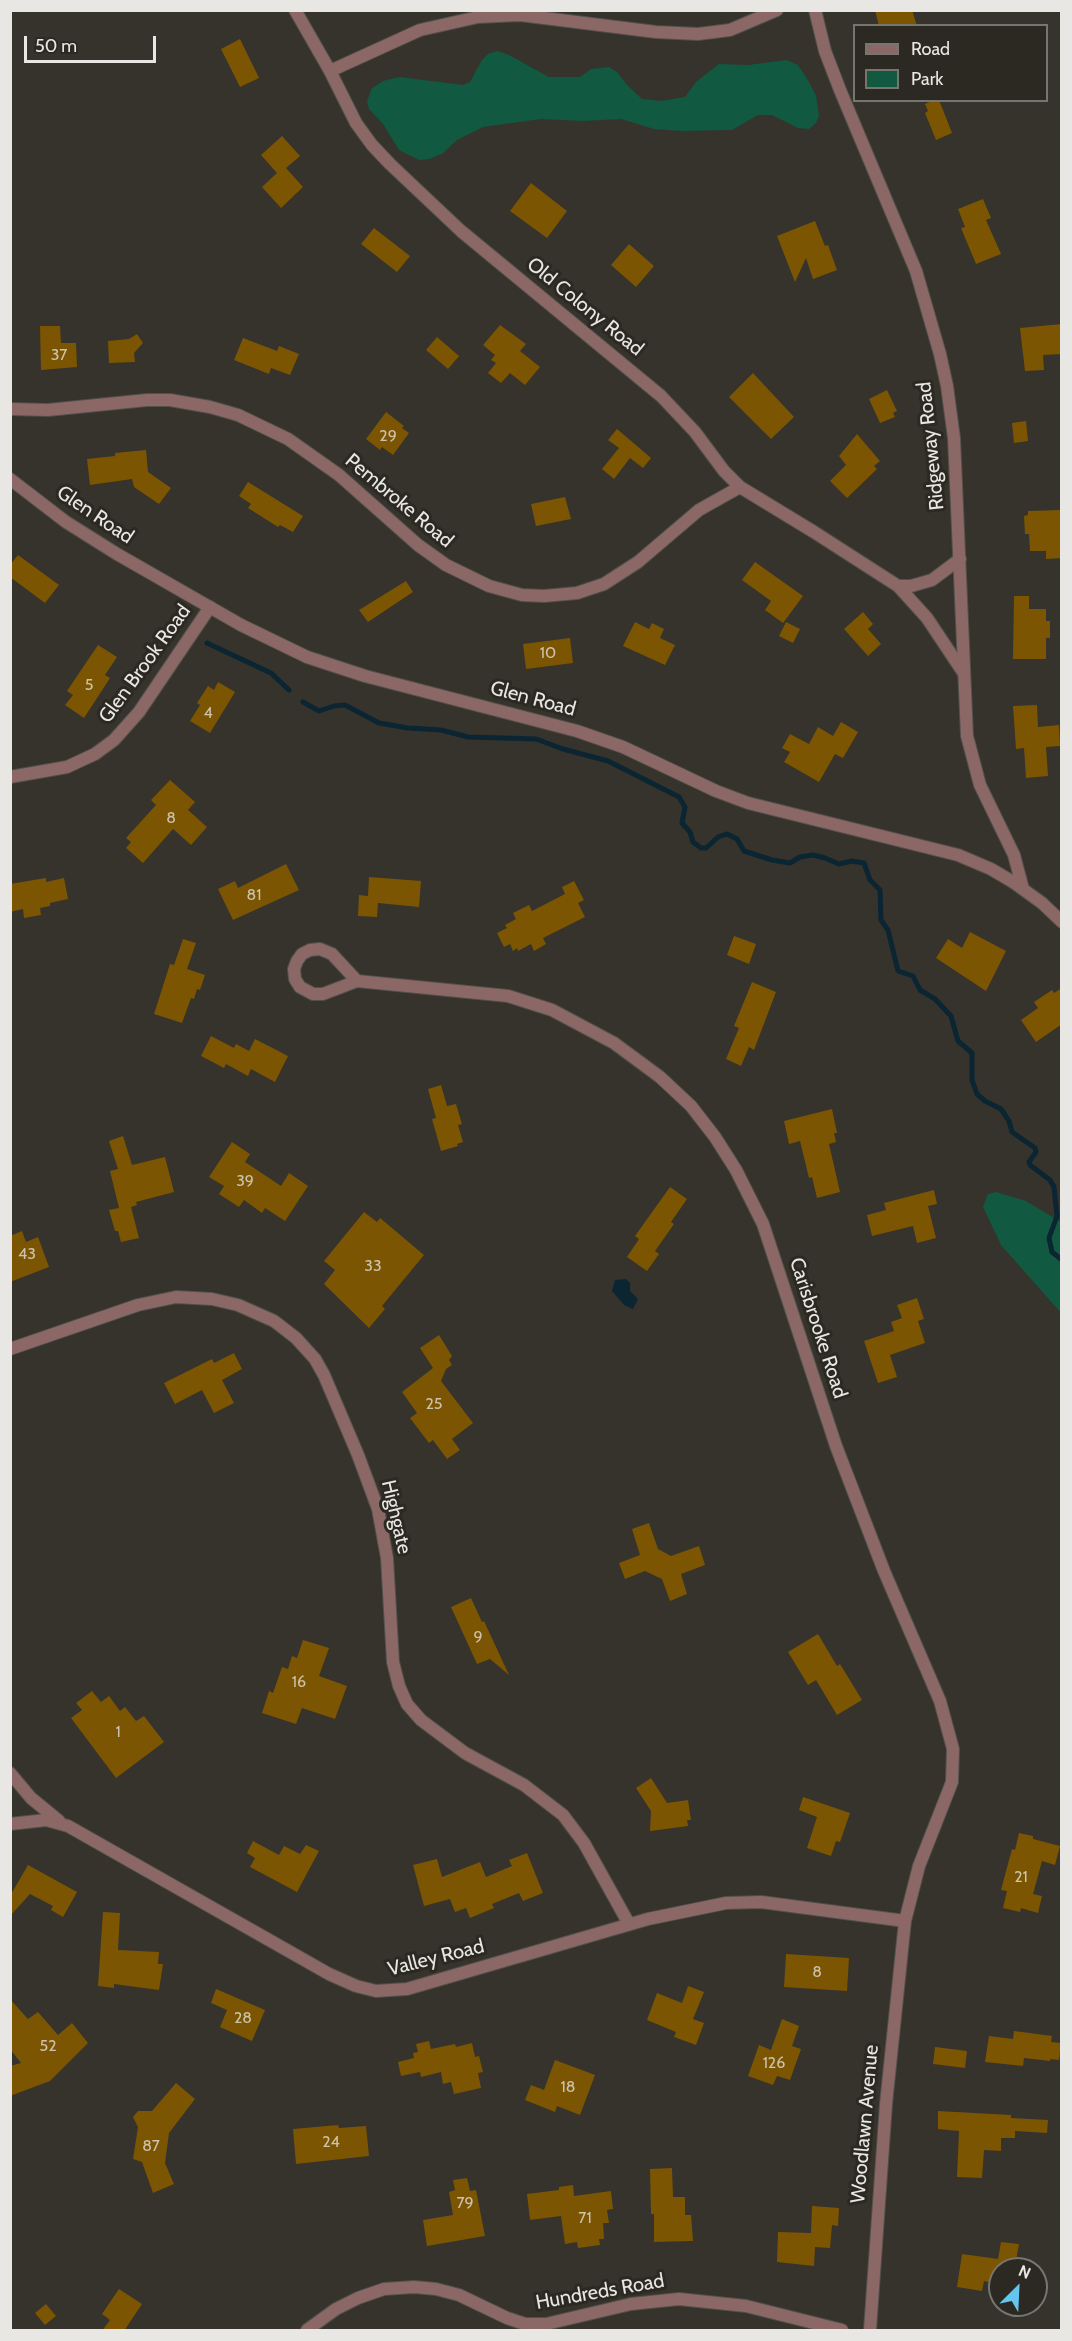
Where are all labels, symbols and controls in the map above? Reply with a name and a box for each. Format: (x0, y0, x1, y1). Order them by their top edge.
scale bar (27, 24, 159, 62)
legend (853, 24, 1048, 102)
text: 50 m (35, 35, 77, 57)
text: Road (911, 38, 950, 60)
text: Park (911, 68, 943, 90)
street label: Old Colony Road (522, 253, 648, 361)
house number: 37 (51, 345, 67, 365)
street label: Ridgeway Road (912, 381, 950, 511)
house number: 29 (379, 426, 397, 446)
street label: Pembroke Road (340, 449, 458, 553)
street label: Glen Road (52, 481, 138, 549)
street label: Glen Brook Road (94, 600, 196, 728)
house number: 10 (540, 643, 556, 663)
house number: 5 (85, 675, 93, 695)
street label: Glen Road (488, 676, 578, 722)
house number: 4 (203, 703, 213, 723)
house number: 8 (166, 808, 176, 828)
house number: 81 (247, 885, 261, 905)
house number: 39 (236, 1171, 254, 1191)
house number: 43 (18, 1244, 36, 1264)
street label: Carisbrooke Road (784, 1255, 852, 1401)
house number: 33 (364, 1256, 382, 1276)
house number: 25 (425, 1394, 443, 1414)
street label: Highgate (376, 1478, 416, 1556)
house number: 9 (473, 1627, 483, 1647)
house number: 16 (292, 1672, 306, 1692)
house number: 1 (115, 1722, 121, 1742)
house number: 21 (1014, 1867, 1028, 1887)
street label: Valley Road (385, 1934, 487, 1982)
house number: 8 (812, 1962, 822, 1982)
house number: 28 (234, 2008, 252, 2028)
house number: 52 (39, 2036, 57, 2056)
street label: Woodlawn Avenue (846, 2044, 884, 2204)
house number: 126 (763, 2053, 785, 2073)
house number: 18 (561, 2077, 575, 2097)
house number: 24 (322, 2132, 340, 2152)
house number: 87 (142, 2136, 160, 2156)
house number: 79 (456, 2193, 474, 2213)
house number: 71 (578, 2208, 592, 2228)
north arrow (988, 2257, 1048, 2317)
text: N (1016, 2261, 1034, 2283)
street label: Hundreds Road (534, 2269, 666, 2315)

